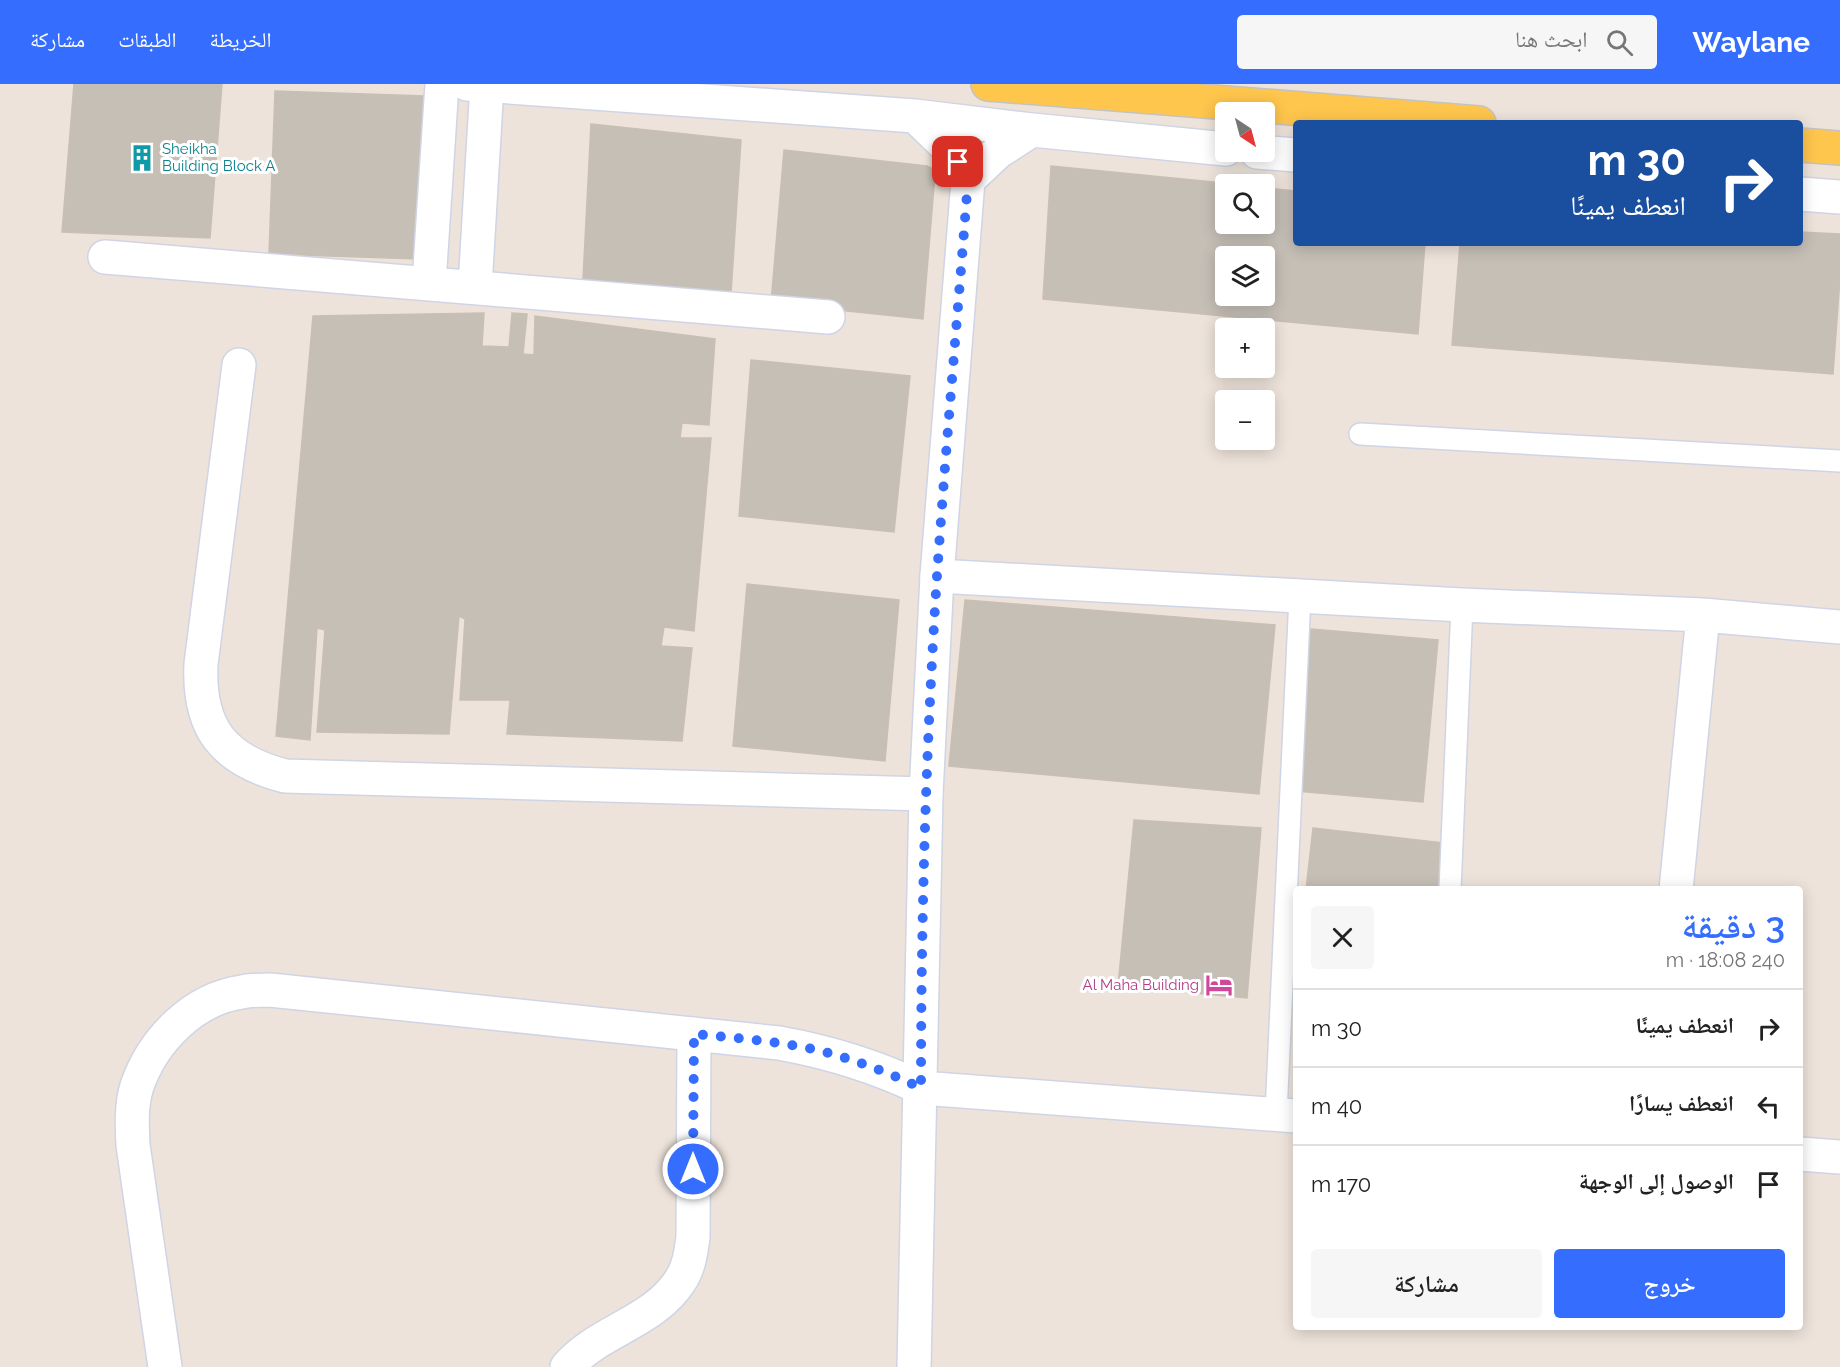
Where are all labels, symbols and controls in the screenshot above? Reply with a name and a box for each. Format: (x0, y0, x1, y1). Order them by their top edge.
search box (1237, 15, 1657, 69)
text: ابحث هنا (1515, 26, 1588, 52)
icon: search (1603, 26, 1636, 59)
text: Waylane (1693, 26, 1810, 59)
text: مشاركة (30, 27, 85, 52)
text: الطبقات (118, 27, 177, 52)
text: الخريطة (210, 27, 271, 52)
north arrow (1215, 102, 1275, 162)
map controls (1215, 102, 1275, 450)
pin (932, 136, 983, 187)
text: 30 m (1588, 136, 1686, 185)
place label: Sheikha Building Block A (162, 140, 275, 175)
building icon: Sheikha Building Block A (127, 143, 157, 173)
icon: right (1707, 144, 1785, 222)
icon: arrive (941, 145, 974, 178)
button: search (1215, 174, 1275, 234)
text: انعطف يمينًا (1570, 190, 1686, 221)
button: layers (1215, 246, 1275, 306)
button: + (1215, 318, 1275, 378)
button: − (1215, 390, 1275, 450)
text: 3 دقيقة (1682, 904, 1785, 946)
button: close (1311, 906, 1374, 969)
text: 240 m · 18:08 (1666, 948, 1785, 972)
hotel icon: Al Maha Building (1204, 970, 1234, 1000)
place label: Al Maha Building (1083, 976, 1199, 994)
text: انعطف يمينًا (1635, 1012, 1734, 1038)
icon: right (1752, 1012, 1785, 1045)
text: 30 m (1311, 1015, 1362, 1041)
text: انعطف يسارًا (1629, 1090, 1734, 1116)
icon: left (1752, 1090, 1785, 1123)
text: 40 m (1311, 1093, 1362, 1119)
position arrow (661, 1137, 725, 1201)
text: الوصول إلى الوجهة (1579, 1168, 1734, 1194)
icon: arrive (1752, 1168, 1785, 1201)
text: 170 m (1311, 1171, 1371, 1197)
button: مشاركة (1311, 1249, 1542, 1318)
button: خروج (1554, 1249, 1785, 1318)

